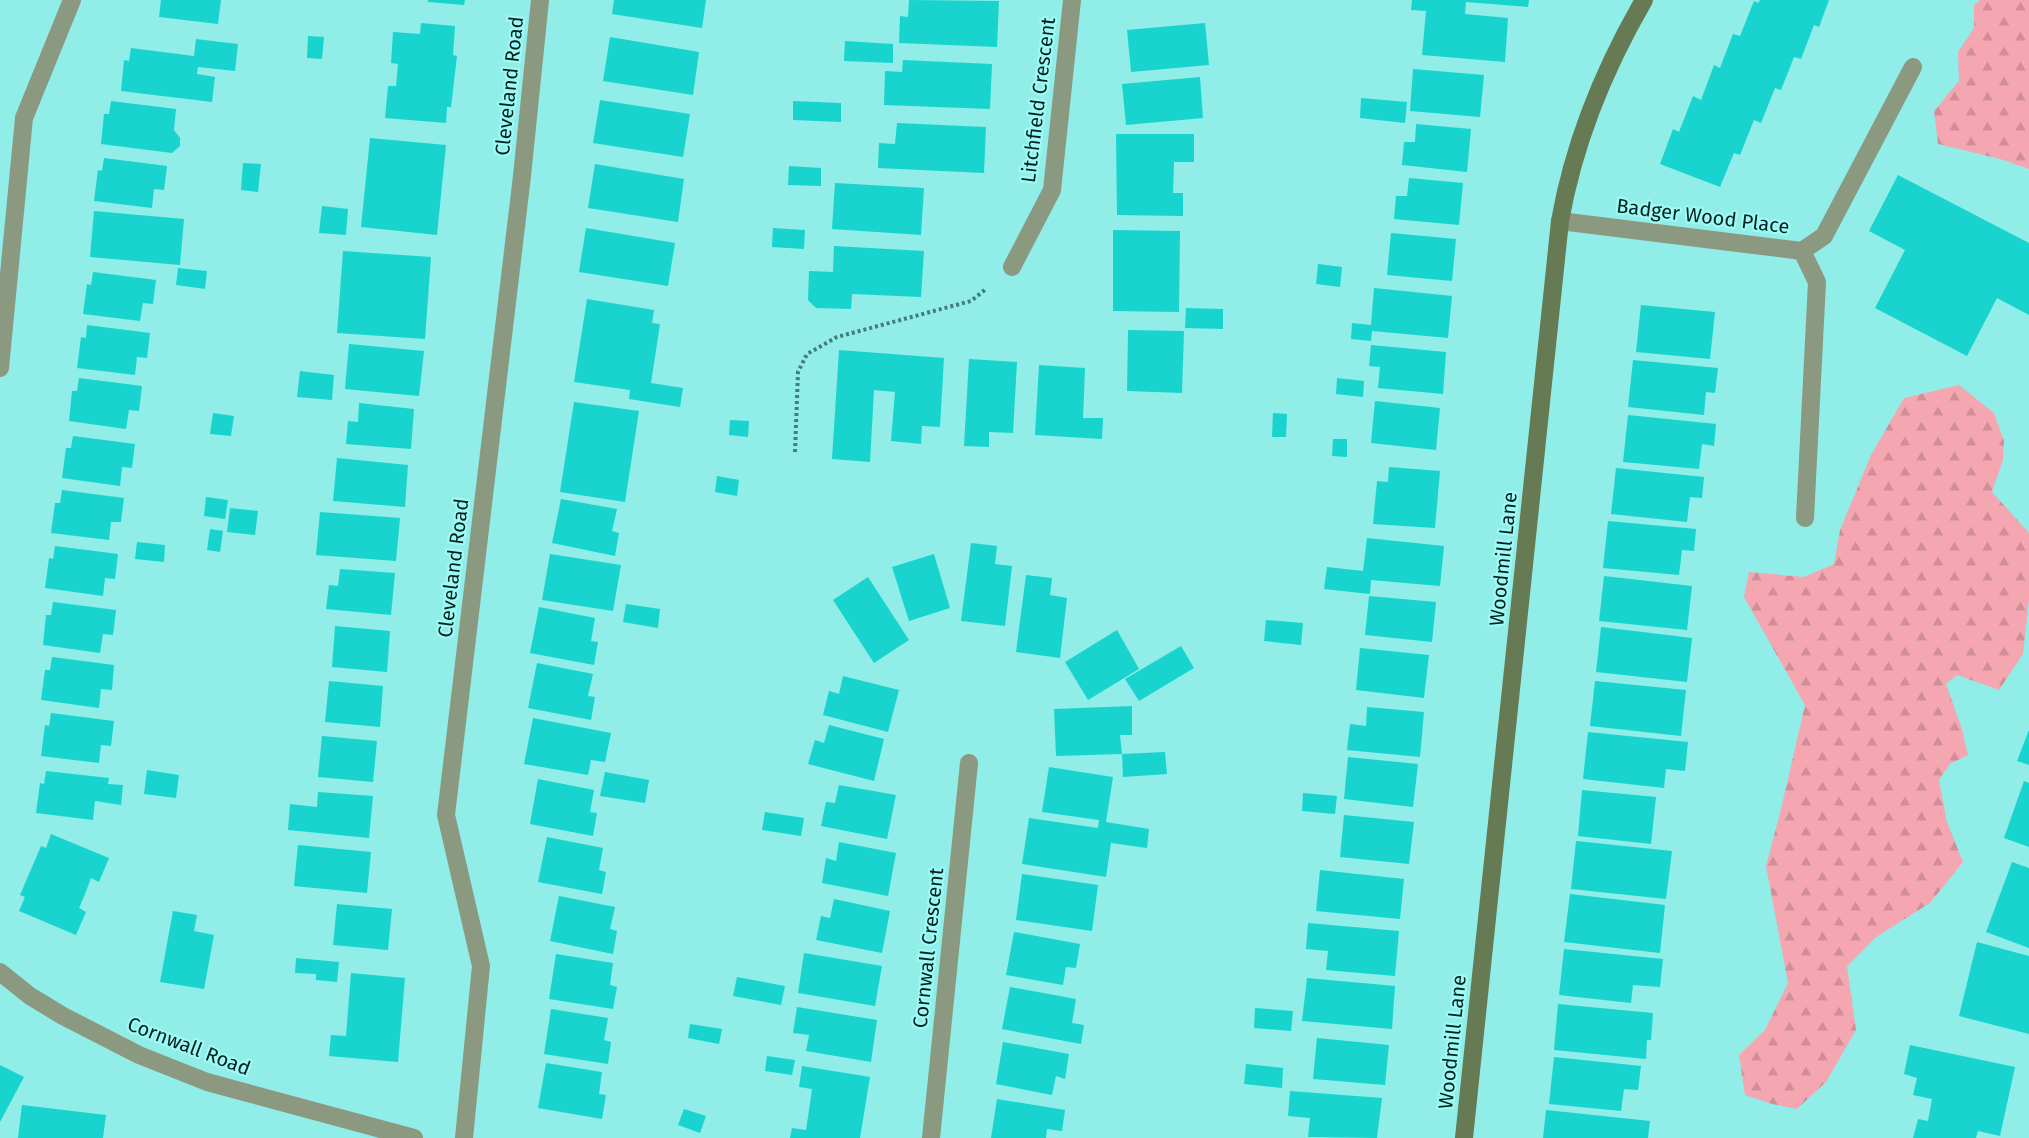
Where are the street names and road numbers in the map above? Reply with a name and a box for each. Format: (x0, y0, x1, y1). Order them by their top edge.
street label: Cleveland Road (490, 15, 528, 157)
street label: Litchfield Crescent (1016, 15, 1060, 184)
street label: Badger Wood Place (1615, 193, 1791, 239)
street label: Woodmill Lane (1484, 491, 1522, 627)
street label: Cleveland Road (433, 497, 473, 639)
street label: Cornwall Crescent (908, 866, 948, 1029)
street label: Woodmill Lane (1433, 974, 1471, 1110)
street label: Cornwall Road (124, 1012, 254, 1080)

